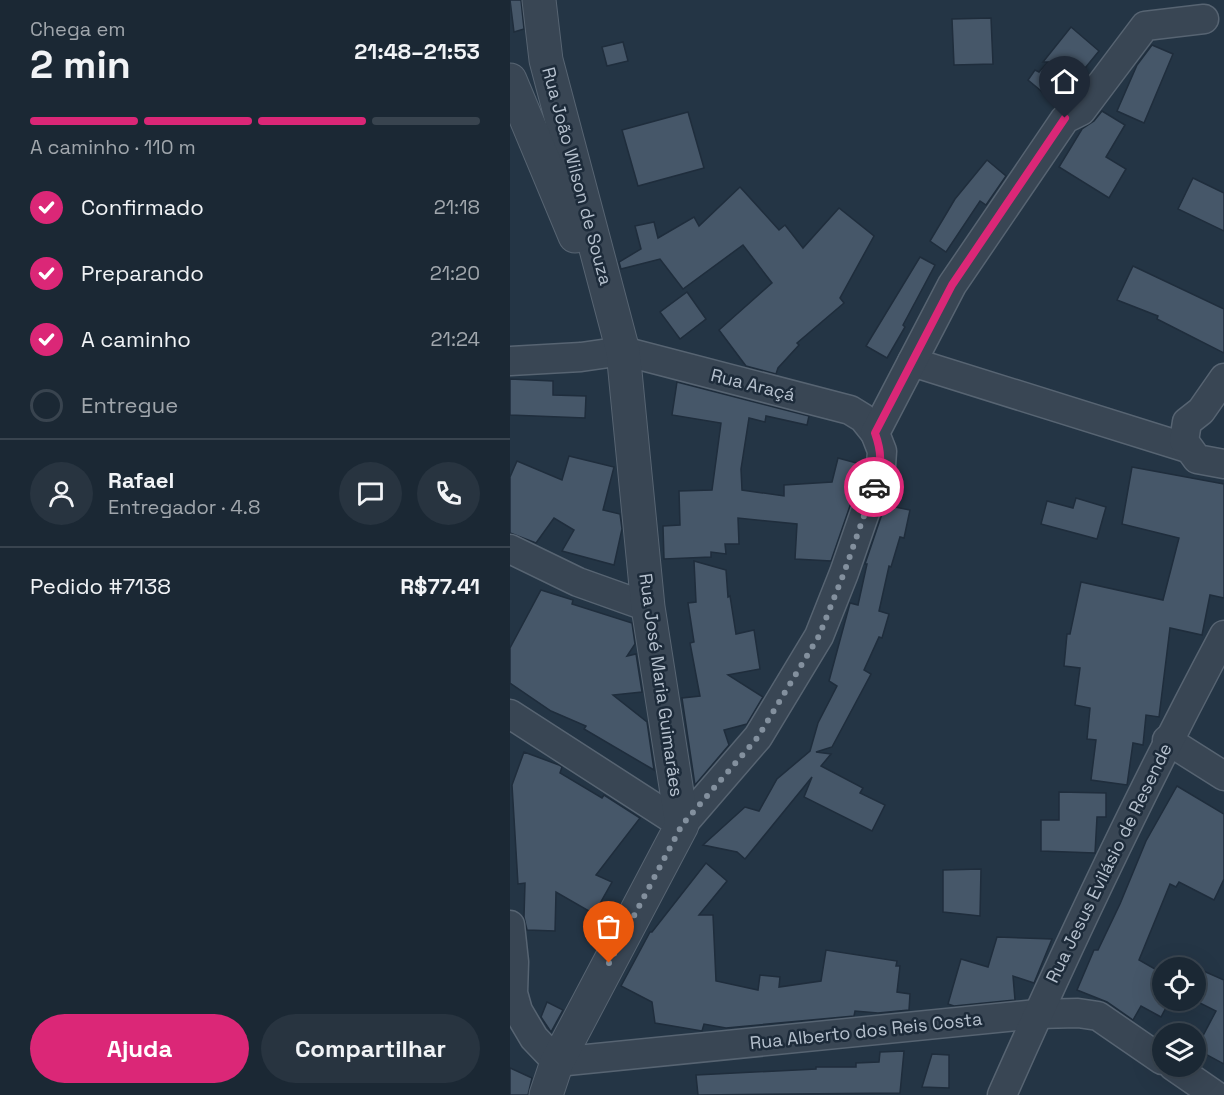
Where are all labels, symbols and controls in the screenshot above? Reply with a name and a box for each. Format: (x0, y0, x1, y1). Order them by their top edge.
text: Chega em (30, 16, 125, 42)
text: 21:48–21:53 (354, 37, 480, 65)
text: 2 min (30, 40, 131, 89)
pin (1039, 56, 1090, 118)
street label: Rua João Wilson de Souza (537, 64, 618, 287)
icon: home (1048, 65, 1081, 98)
text: A caminho · 110 m (30, 134, 196, 160)
icon: check (30, 191, 63, 224)
text: Confirmado (81, 193, 204, 221)
text: 21:18 (434, 194, 480, 220)
icon: check (30, 257, 63, 290)
text: Preparando (81, 259, 204, 287)
text: 21:20 (430, 260, 480, 286)
icon: check (30, 323, 63, 356)
text: A caminho (81, 325, 191, 353)
text: 21:24 (431, 326, 480, 352)
street label: Rua Araçá (709, 363, 798, 406)
text: Entregue (81, 391, 178, 419)
courier (844, 457, 904, 517)
button: person (30, 462, 93, 525)
button: chat (339, 462, 402, 525)
button: phone (417, 462, 480, 525)
text: Rafael (108, 466, 174, 494)
icon: car (858, 471, 891, 504)
text: Entregador · 4.8 (108, 494, 260, 520)
text: Pedido #7138 (30, 572, 171, 600)
text: R$77.41 (400, 572, 480, 600)
street label: Rua José Maria Guimarães (634, 572, 689, 798)
street label: Rua Jesus Evilásio de Resende (1040, 739, 1177, 986)
pin (583, 901, 634, 963)
icon: bag (592, 910, 625, 943)
map controls (1152, 957, 1206, 1077)
button: locate (1152, 957, 1206, 1011)
street label: Rua Alberto dos Reis Costa (749, 1007, 983, 1054)
button: Ajuda (30, 1014, 249, 1083)
button: Compartilhar (261, 1014, 480, 1083)
button: layers (1152, 1023, 1206, 1077)

